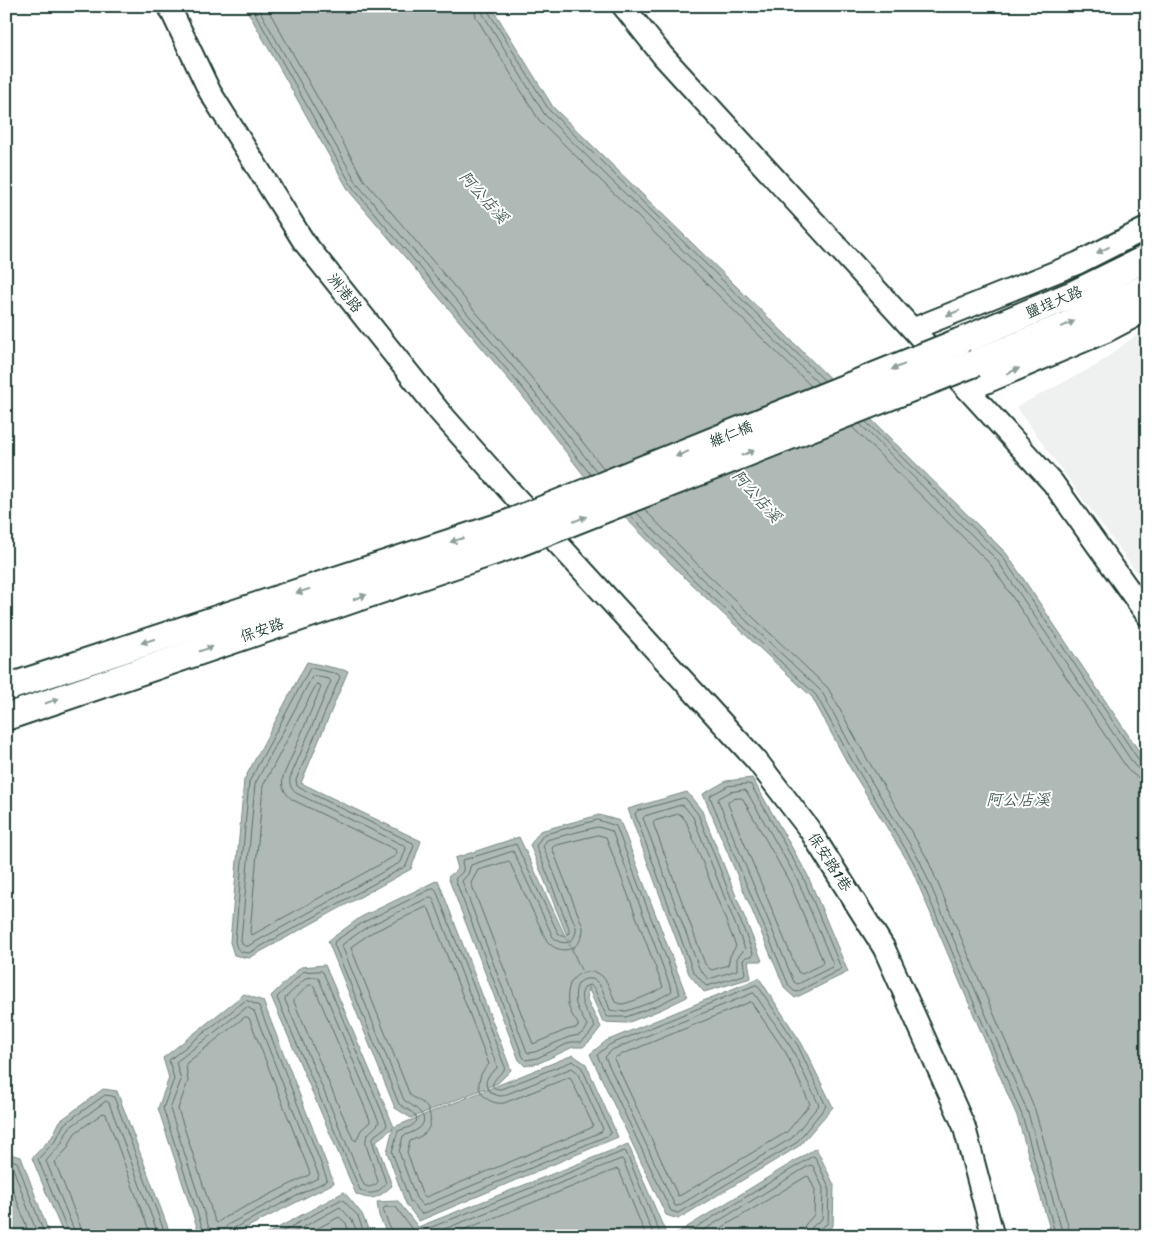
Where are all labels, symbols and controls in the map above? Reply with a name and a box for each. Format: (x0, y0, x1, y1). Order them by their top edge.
water label: 阿公店溪 (452, 164, 517, 231)
one-way arrow (1096, 246, 1110, 254)
street label: 洲港路 (321, 267, 369, 319)
street label: 鹽埕大路 (1021, 278, 1087, 326)
one-way arrow (946, 310, 961, 317)
one-way arrow (1061, 320, 1075, 328)
one-way arrow (890, 364, 905, 371)
one-way arrow (1006, 366, 1020, 374)
street label: 維仁橋 (705, 414, 757, 454)
one-way arrow (740, 449, 755, 456)
one-way arrow (675, 450, 689, 458)
water label: 阿公店溪 (725, 463, 790, 530)
one-way arrow (573, 515, 588, 523)
one-way arrow (450, 537, 465, 545)
one-way arrow (295, 587, 310, 595)
one-way arrow (353, 593, 368, 600)
street label: 保安路 (236, 610, 288, 650)
one-way arrow (141, 638, 156, 645)
one-way arrow (199, 645, 214, 652)
one-way arrow (45, 697, 60, 704)
water label: 阿公店溪 (986, 785, 1051, 814)
street label: 保安路1巷 (801, 827, 859, 897)

